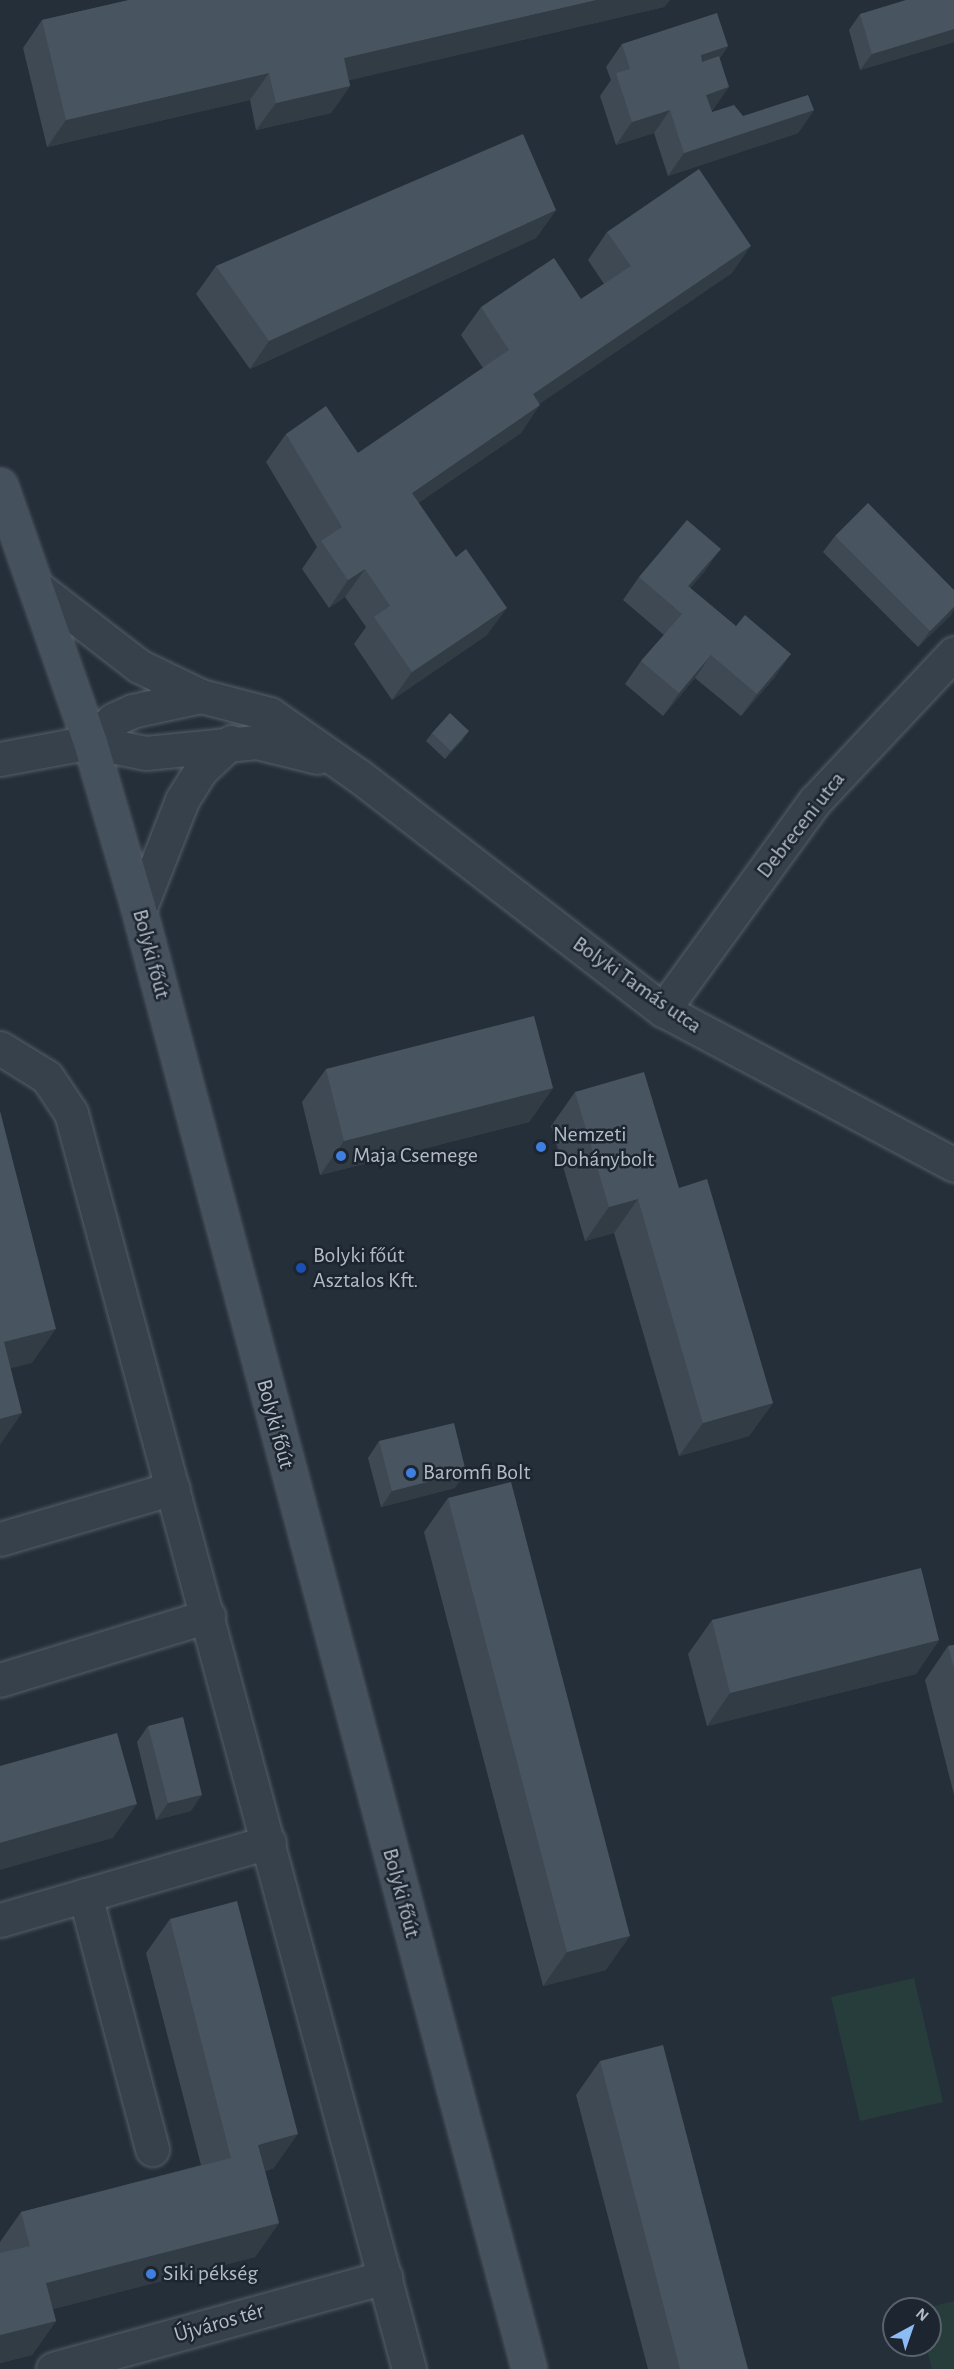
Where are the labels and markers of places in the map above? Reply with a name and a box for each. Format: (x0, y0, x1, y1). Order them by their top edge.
place label: Nemzeti Dohánybolt (553, 1121, 654, 1172)
marker: Nemzeti Dohánybolt (534, 1140, 548, 1154)
place label: Maja Csemege (353, 1143, 478, 1169)
marker: Maja Csemege (334, 1149, 348, 1163)
place label: Bolyki főút Asztalos Kft. (313, 1242, 418, 1294)
marker: Bolyki főút Asztalos Kft. (294, 1261, 308, 1275)
place label: Baromfi Bolt (423, 1460, 530, 1486)
marker: Baromfi Bolt (404, 1466, 418, 1480)
place label: Siki pékség (163, 2261, 258, 2287)
marker: Siki pékség (144, 2267, 158, 2281)

